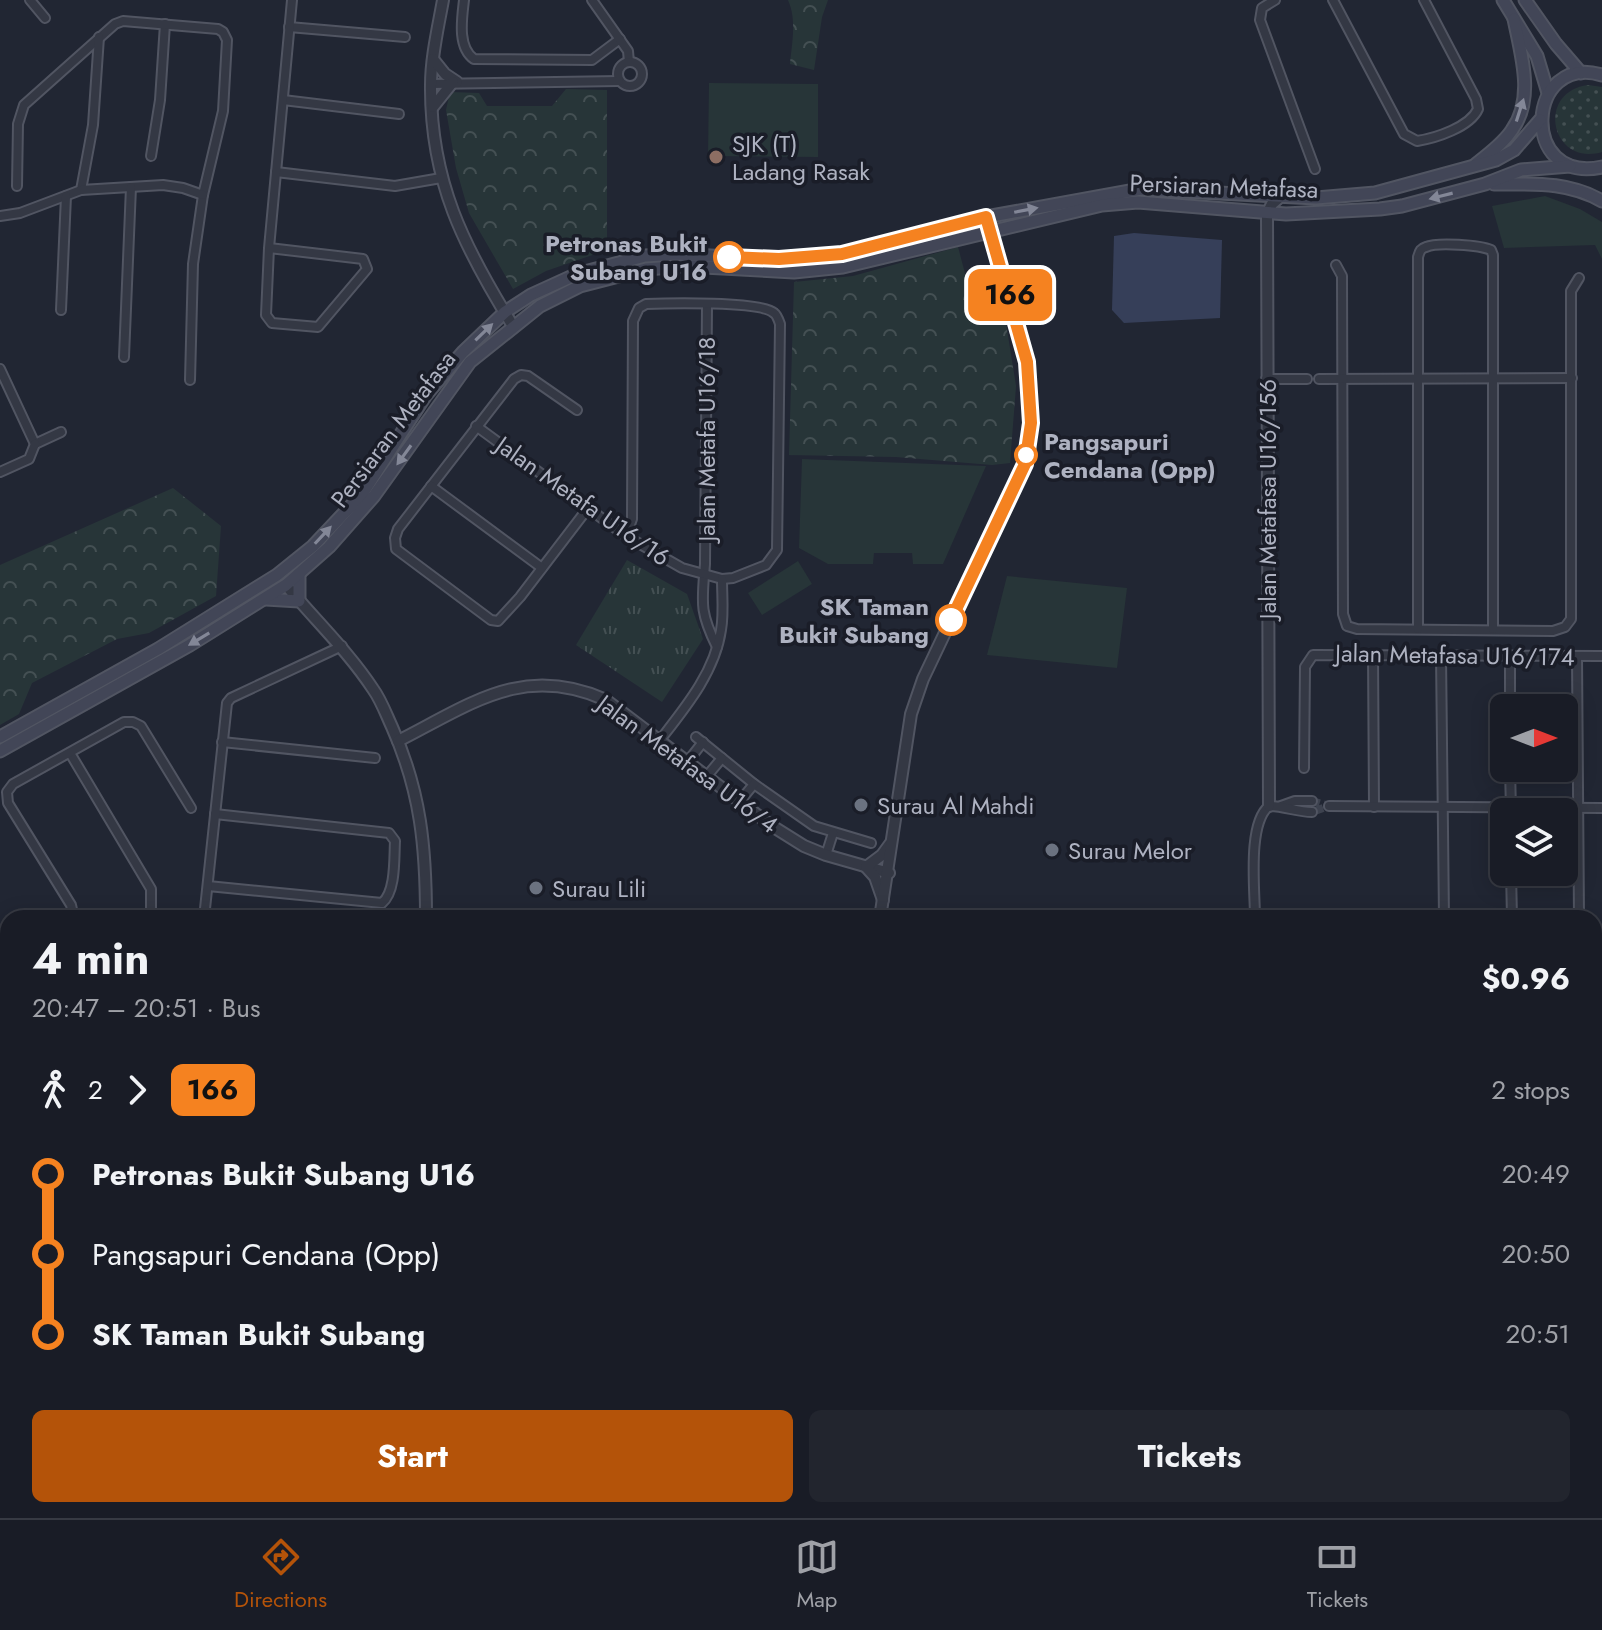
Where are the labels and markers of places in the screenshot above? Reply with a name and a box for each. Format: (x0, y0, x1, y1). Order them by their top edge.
place label: SJK (T) Ladang Rasak (732, 126, 870, 189)
marker: SJK (T) Ladang Rasak (707, 148, 725, 166)
place label: Petronas Bukit Subang U16 (545, 226, 707, 289)
marker: Petronas Bukit Subang U16 (714, 242, 744, 272)
place label: Pangsapuri Cendana (Opp) (1044, 424, 1216, 487)
marker: Pangsapuri Cendana (Opp) (1015, 444, 1037, 466)
place label: SK Taman Bukit Subang (779, 589, 929, 652)
marker: SK Taman Bukit Subang (936, 605, 966, 635)
place label: Surau Al Mahdi (877, 788, 1034, 823)
marker: Surau Al Mahdi (852, 796, 870, 814)
place label: Surau Melor (1068, 833, 1193, 868)
marker: Surau Melor (1043, 841, 1061, 859)
place label: Surau Lili (552, 871, 646, 906)
marker: Surau Lili (527, 879, 545, 897)

